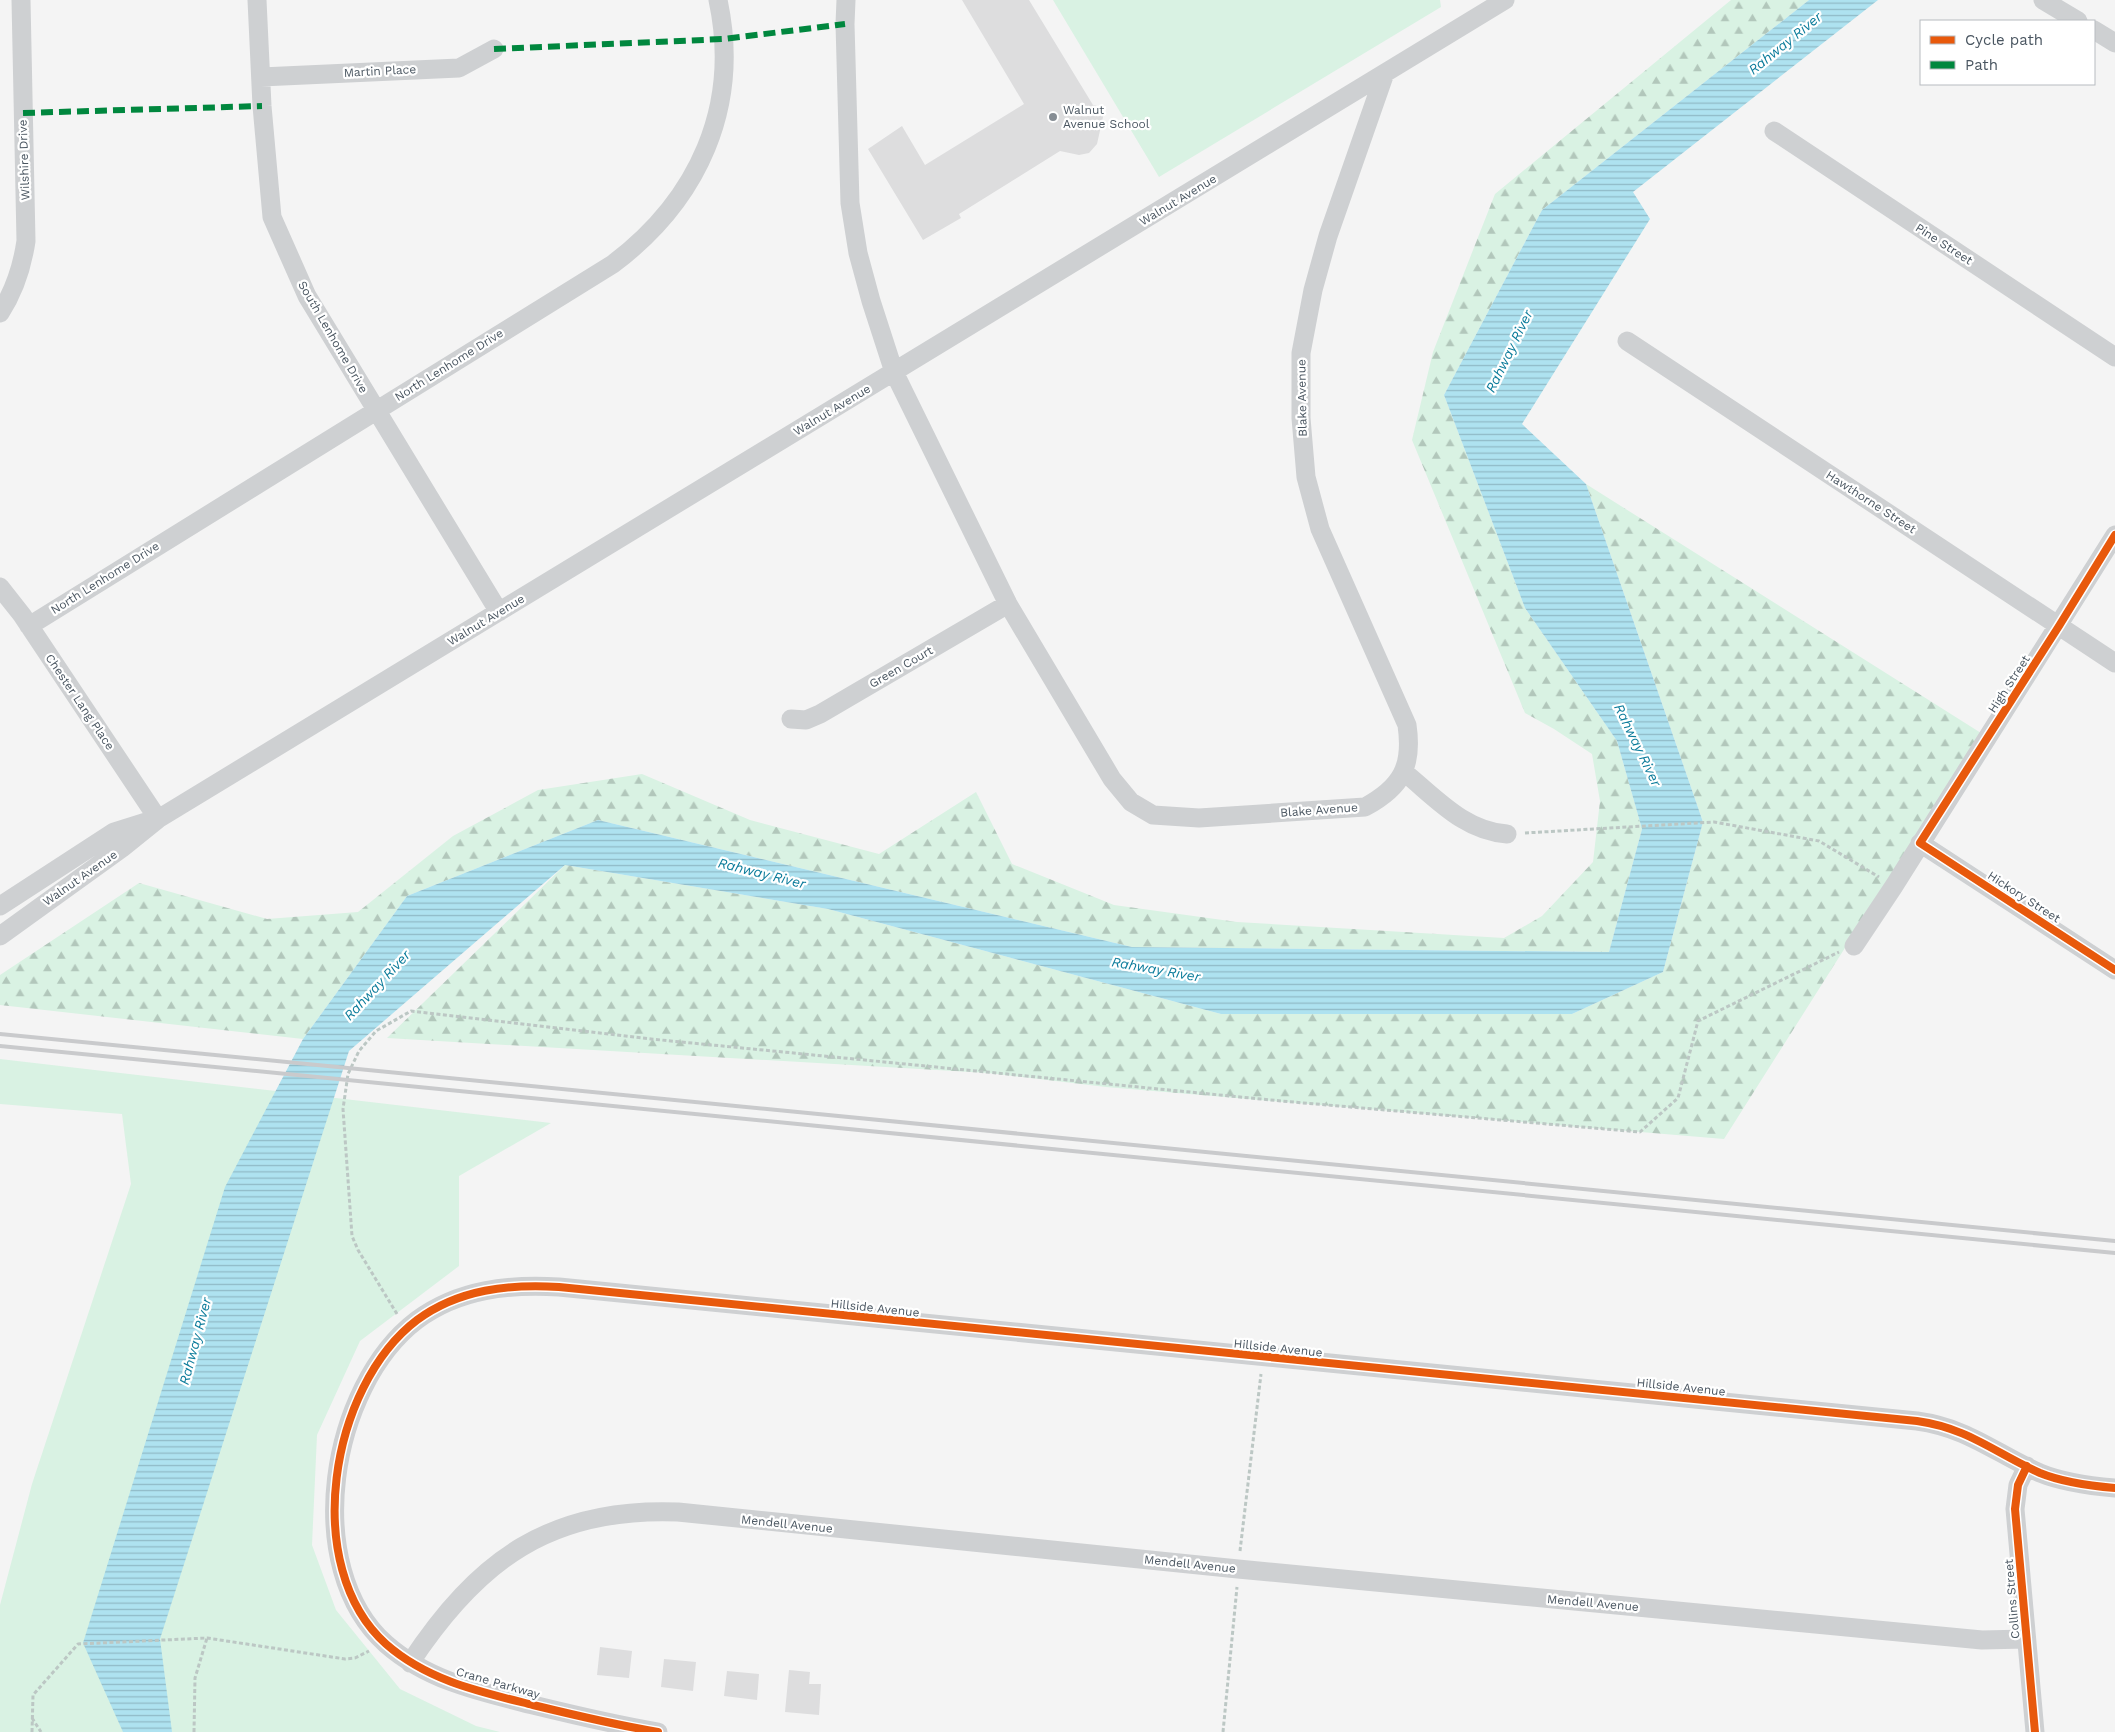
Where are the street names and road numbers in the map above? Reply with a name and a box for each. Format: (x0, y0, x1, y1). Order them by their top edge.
street label: Martin Place (343, 62, 417, 80)
street label: Wilshire Drive (16, 119, 32, 201)
street label: Walnut Avenue (1137, 171, 1219, 229)
street label: Pine Street (1913, 220, 1975, 268)
street label: South Lenhome Drive (295, 278, 371, 396)
street label: North Lenhome Drive (392, 326, 506, 404)
street label: Blake Avenue (1294, 359, 1310, 437)
street label: Walnut Avenue (791, 381, 873, 439)
street label: Hawthorne Street (1823, 468, 1919, 536)
street label: North Lenhome Drive (48, 539, 162, 617)
street label: Walnut Avenue (445, 591, 527, 649)
street label: Green Court (867, 643, 935, 691)
street label: Chester Lang Place (43, 651, 117, 753)
street label: High Street (1985, 652, 2033, 716)
street label: Blake Avenue (1280, 800, 1358, 820)
street label: Walnut Avenue (40, 847, 120, 909)
street label: Hickory Street (1985, 868, 2063, 926)
street label: Hillside Avenue (830, 1296, 920, 1320)
street label: Hillside Avenue (1233, 1336, 1323, 1360)
street label: Hillside Avenue (1636, 1375, 1726, 1399)
street label: Mendell Avenue (741, 1512, 834, 1536)
street label: Mendell Avenue (1144, 1552, 1237, 1576)
street label: Collins Street (2002, 1559, 2022, 1639)
street label: Mendell Avenue (1547, 1592, 1639, 1614)
street label: Crane Parkway (454, 1664, 542, 1702)

